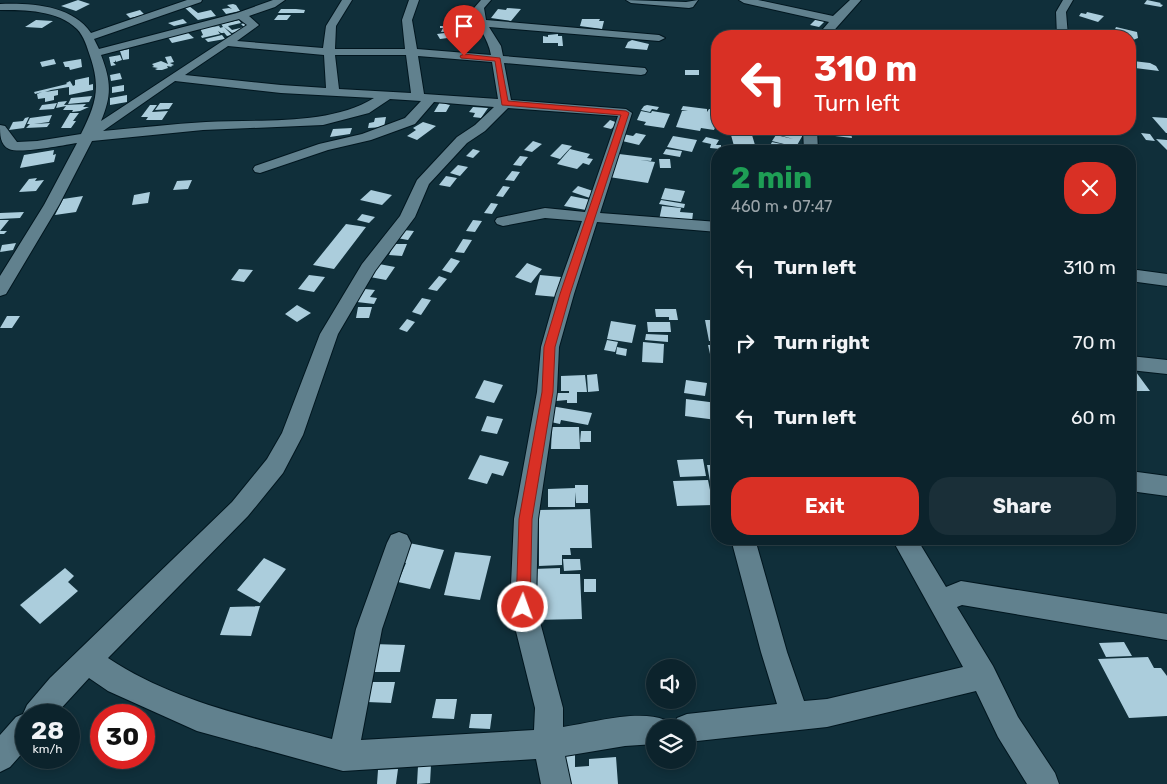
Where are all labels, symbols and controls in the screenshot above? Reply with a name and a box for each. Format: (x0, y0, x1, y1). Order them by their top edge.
pin (443, 5, 485, 56)
icon: arrive (450, 12, 478, 40)
text: 310 m (814, 48, 917, 90)
icon: left (731, 50, 796, 115)
text: Turn left (814, 90, 900, 117)
text: 2 min (731, 160, 812, 196)
button: close (1064, 162, 1116, 214)
text: 460 m · 07:47 (731, 197, 832, 216)
icon: left (731, 254, 759, 282)
text: Turn left (774, 256, 856, 279)
text: 310 m (1063, 256, 1116, 279)
icon: right (731, 329, 759, 357)
text: Turn right (774, 331, 869, 354)
text: 70 m (1073, 331, 1116, 354)
icon: left (731, 404, 759, 432)
text: Turn left (774, 406, 856, 429)
text: 60 m (1071, 406, 1116, 429)
button: Exit (731, 477, 919, 535)
button: Share (929, 477, 1116, 535)
position arrow (496, 580, 548, 632)
map controls (646, 659, 696, 769)
button: sound (646, 659, 696, 709)
speed limit sign: 30 (90, 704, 155, 769)
text: 28 (31, 716, 64, 745)
button: layers (646, 719, 696, 769)
text: km/h (33, 742, 62, 756)

